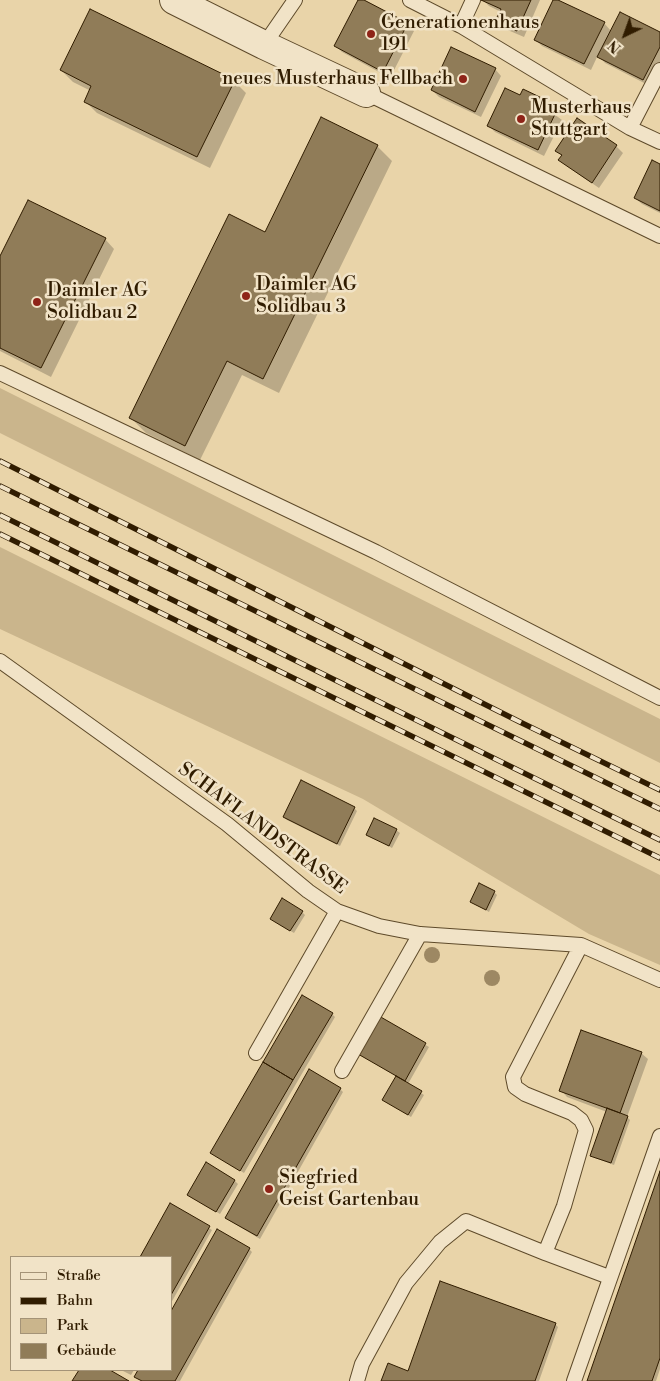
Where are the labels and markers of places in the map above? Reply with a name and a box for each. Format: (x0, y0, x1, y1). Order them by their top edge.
place label: Generationenhaus 191 (381, 12, 539, 56)
marker: Generationenhaus 191 (365, 28, 377, 40)
place label: neues Musterhaus Fellbach (222, 68, 453, 90)
marker: neues Musterhaus Fellbach (457, 73, 469, 85)
place label: Musterhaus Stuttgart (531, 97, 631, 141)
marker: Musterhaus Stuttgart (515, 113, 527, 125)
place label: Daimler AG Solidbau 3 (256, 274, 357, 318)
place label: Daimler AG Solidbau 2 (47, 280, 148, 324)
marker: Daimler AG Solidbau 3 (240, 290, 252, 302)
marker: Daimler AG Solidbau 2 (31, 296, 43, 308)
place label: Siegfried Geist Gartenbau (279, 1167, 419, 1211)
marker: Siegfried Geist Gartenbau (263, 1183, 275, 1195)

